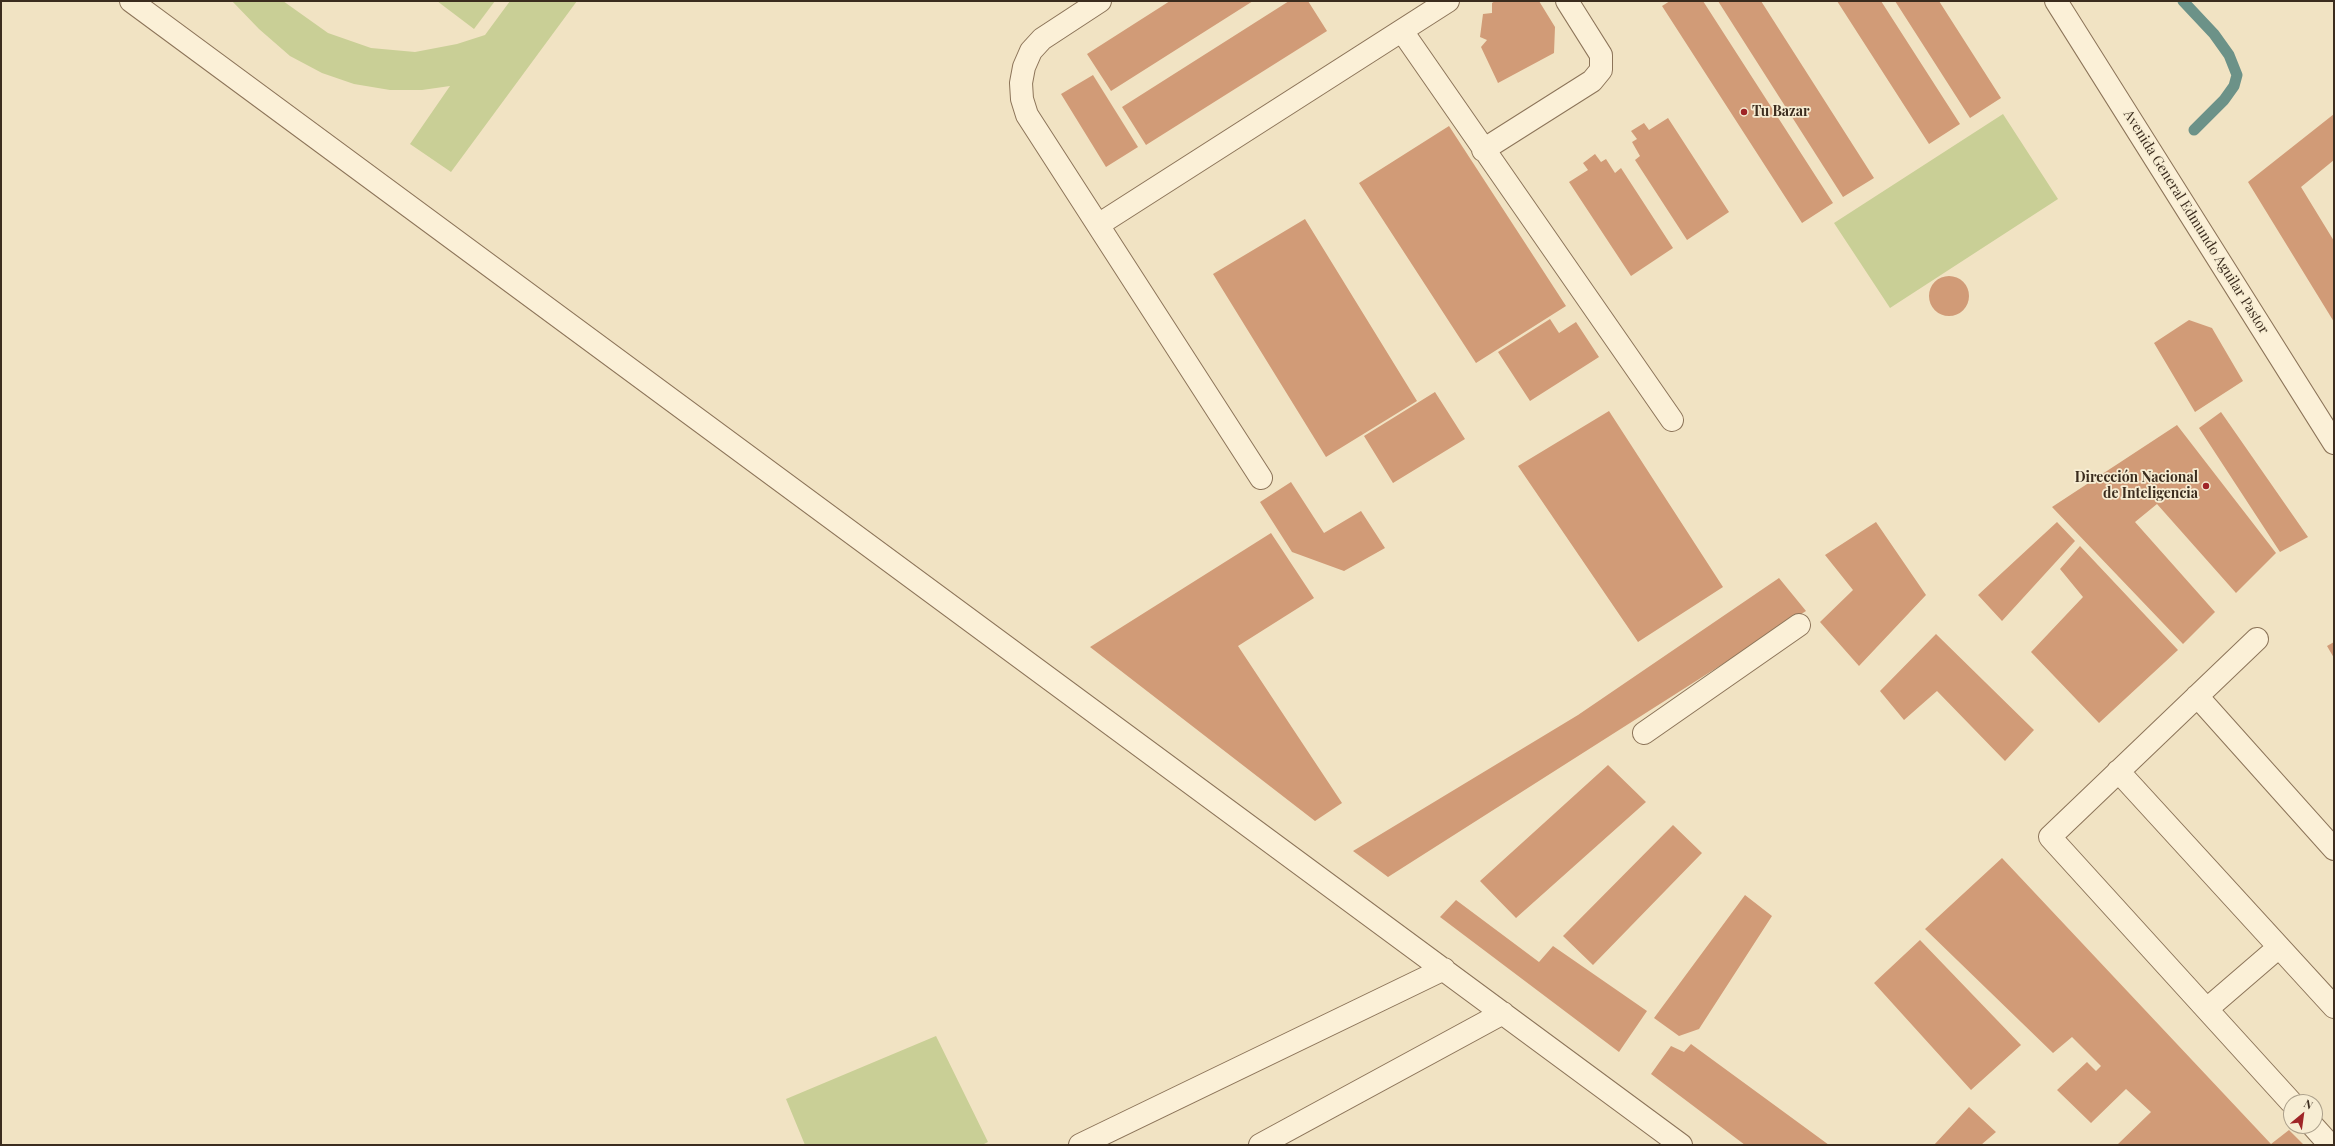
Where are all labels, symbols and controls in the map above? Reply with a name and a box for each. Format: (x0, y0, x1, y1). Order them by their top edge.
place label: Tu Bazar (1752, 104, 1810, 120)
marker: Tu Bazar (1739, 107, 1749, 117)
street label: Avenida General Edmundo Aguilar Pastor (2120, 107, 2272, 337)
place label: Dirección Nacional de Inteligencia (2075, 470, 2198, 502)
marker: Dirección Nacional de Inteligencia (2201, 481, 2211, 491)
north arrow (2283, 1094, 2323, 1134)
text: N (2301, 1095, 2316, 1112)

